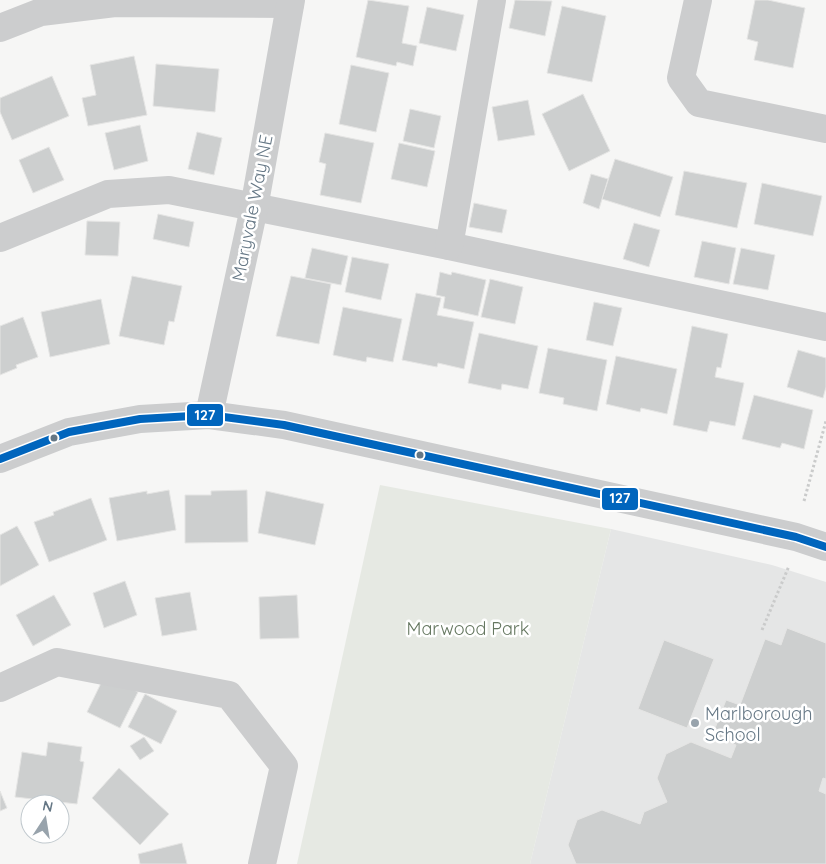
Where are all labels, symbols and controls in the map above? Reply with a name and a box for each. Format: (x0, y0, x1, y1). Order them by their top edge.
street label: Maryvale Way NE (226, 133, 278, 283)
line badge: 127 (186, 403, 224, 427)
text: 127 (194, 406, 216, 424)
unlabelled marker (49, 433, 59, 443)
unlabelled marker (415, 450, 425, 460)
line badge: 127 (601, 487, 639, 511)
text: 127 (609, 489, 631, 507)
park label: Marwood Park (407, 617, 529, 640)
place label: Marlborough School (705, 702, 813, 746)
marker: Marlborough School (689, 717, 701, 729)
north arrow (20, 794, 70, 844)
text: N (41, 796, 55, 816)

